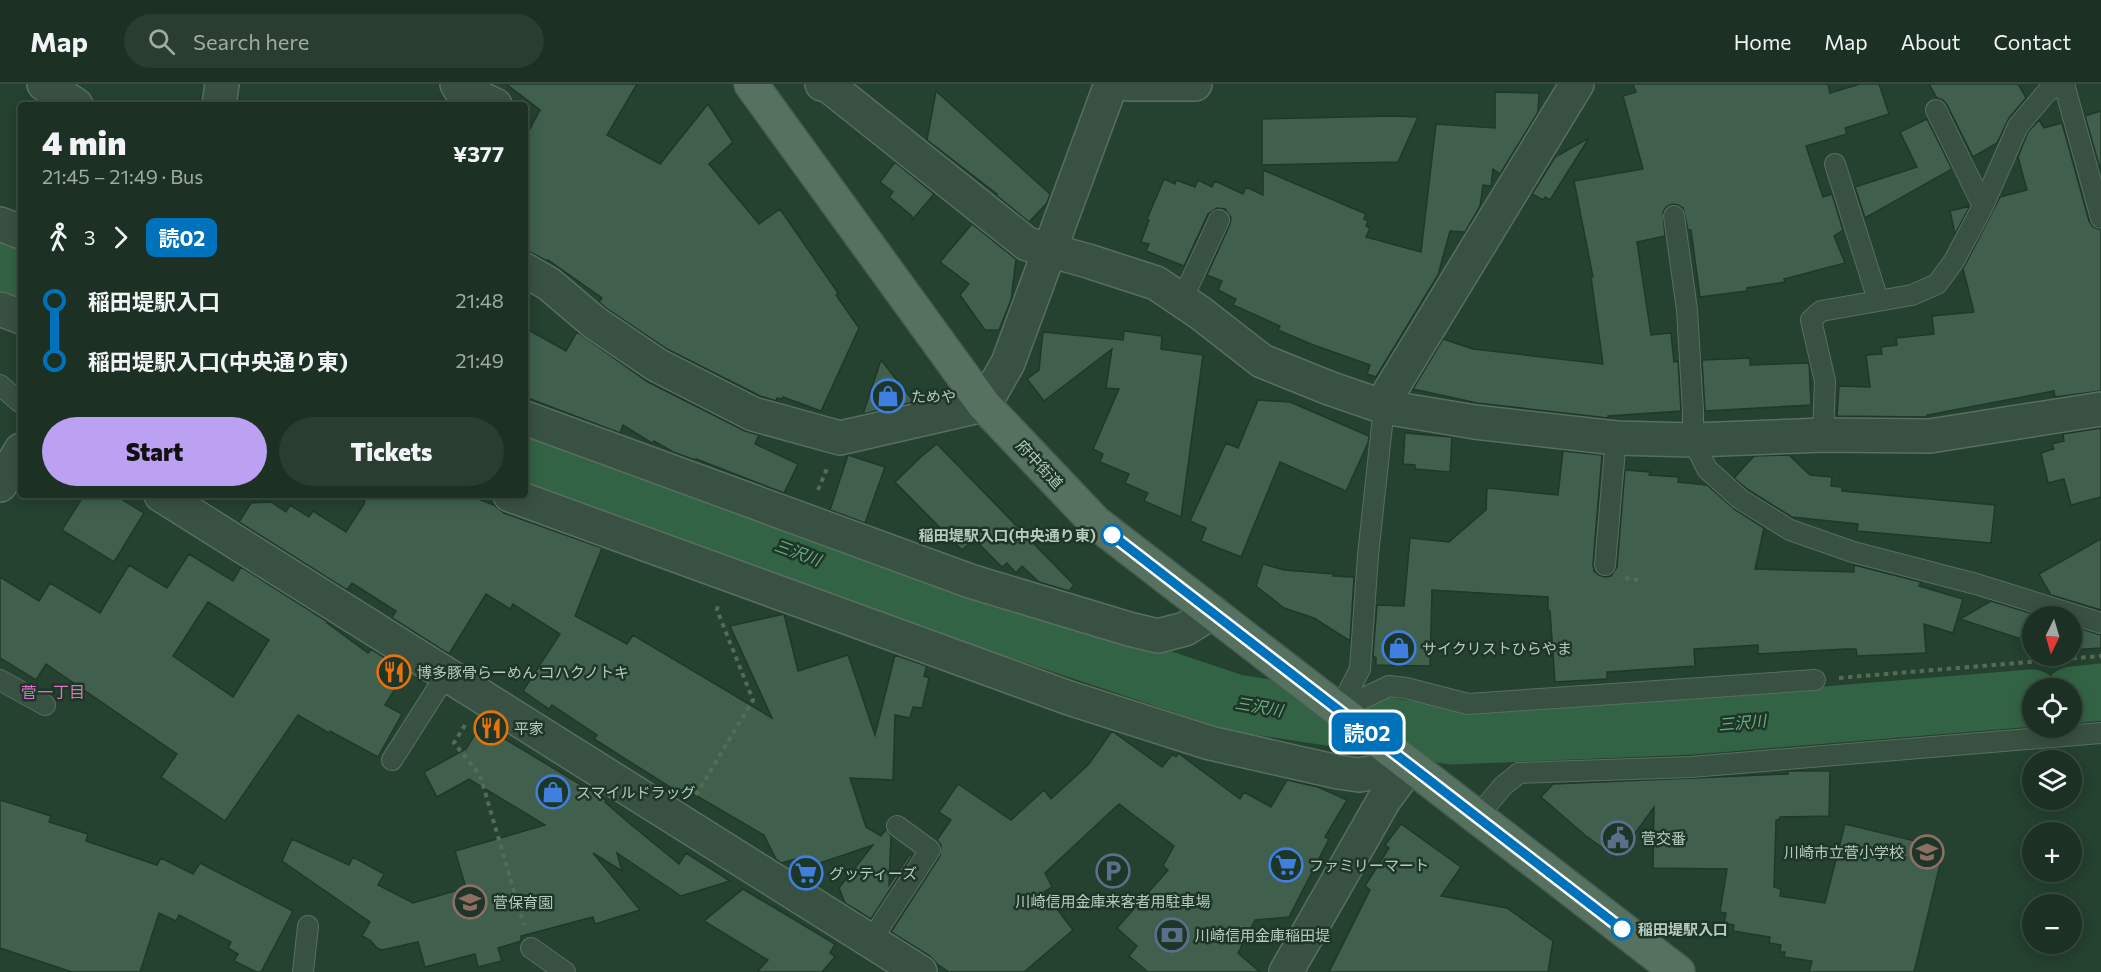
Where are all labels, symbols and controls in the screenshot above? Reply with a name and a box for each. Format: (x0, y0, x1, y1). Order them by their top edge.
search box (124, 14, 544, 68)
text: Map (30, 24, 88, 58)
icon: search (145, 25, 178, 58)
text: Search here (193, 28, 309, 55)
text: Home (1734, 29, 1791, 54)
text: Map (1824, 29, 1868, 54)
text: About (1901, 29, 1960, 54)
text: Contact (1993, 29, 2071, 54)
text: 4 min (42, 121, 126, 162)
text: ¥377 (453, 140, 504, 167)
text: 21:45 – 21:49 · Bus (42, 164, 203, 188)
icon: walk (42, 221, 75, 254)
icon: forward (104, 221, 137, 254)
text: 3 (84, 225, 95, 249)
text: 読02 (158, 225, 205, 250)
text: 稲田堤駅入口 (88, 288, 220, 315)
text: 21:48 (456, 288, 504, 312)
text: 稲田堤駅入口(中央通り東) (88, 348, 348, 375)
text: 21:49 (456, 348, 504, 372)
shop icon: ためや (870, 378, 906, 414)
place label: ためや (911, 387, 956, 405)
button: Start (42, 417, 267, 486)
button: Tickets (279, 417, 504, 486)
street label: 府中街道 (1013, 436, 1067, 492)
marker: 稲田堤駅入口(中央通り東) (1101, 524, 1123, 546)
place label: 稲田堤駅入口(中央通り東) (919, 526, 1096, 544)
water label: 三沢川 (772, 535, 826, 570)
north arrow (2022, 606, 2082, 666)
map controls (2022, 606, 2082, 954)
shop icon: サイクリストひらやま (1381, 630, 1417, 666)
place label: サイクリストひらやま (1422, 639, 1572, 657)
restaurant icon: 博多豚骨らーめん コハクノトキ (376, 654, 412, 690)
place label: 博多豚骨らーめん コハクノトキ (417, 663, 629, 681)
button: locate (2022, 678, 2082, 738)
district label: 菅一丁目 (21, 682, 85, 701)
water label: 三沢川 (1234, 692, 1286, 720)
restaurant icon: 平家 (473, 710, 509, 746)
water label: 三沢川 (1717, 710, 1769, 734)
line badge: 読02 (1332, 712, 1402, 752)
place label: 平家 (514, 719, 544, 737)
text: 読02 (1344, 720, 1390, 745)
button: layers (2022, 750, 2082, 810)
shop icon: スマイルドラッグ (535, 774, 571, 810)
place label: スマイルドラッグ (576, 783, 696, 801)
public building icon: 菅交番 (1600, 820, 1636, 856)
button: + (2022, 822, 2082, 882)
place label: 菅交番 (1641, 829, 1686, 847)
school or university icon: 川崎市立菅小学校 (1909, 834, 1945, 870)
place label: 川崎市立菅小学校 (1784, 843, 1904, 861)
supermarket icon: ファミリーマート (1268, 847, 1304, 883)
parking icon: 川崎信用金庫来客者用駐車場 (1095, 853, 1131, 889)
supermarket icon: グッティーズ (788, 855, 824, 891)
place label: ファミリーマート (1309, 856, 1429, 874)
place label: グッティーズ (829, 864, 917, 882)
school or university icon: 菅保育園 (452, 884, 488, 920)
place label: 川崎信用金庫来客者用駐車場 (1015, 892, 1211, 910)
place label: 菅保育園 (493, 893, 553, 911)
button: − (2022, 894, 2082, 954)
bank icon: 川崎信用金庫稲田堤 (1154, 917, 1190, 953)
marker: 稲田堤駅入口 (1611, 918, 1633, 940)
place label: 稲田堤駅入口 (1638, 920, 1728, 938)
place label: 川崎信用金庫稲田堤 (1195, 926, 1330, 944)

